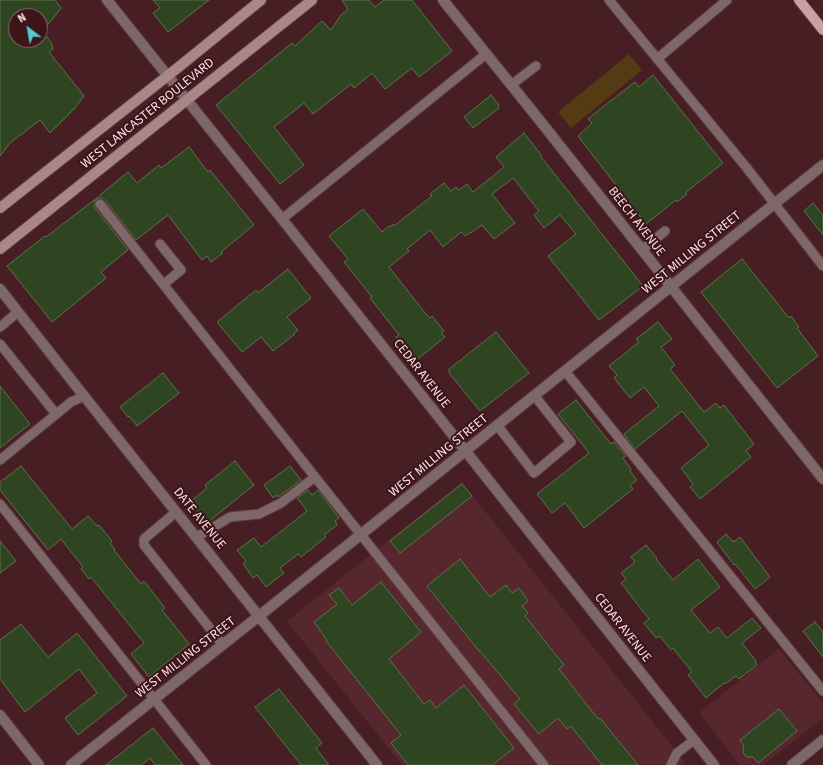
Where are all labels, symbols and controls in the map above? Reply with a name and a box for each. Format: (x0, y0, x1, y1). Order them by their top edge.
north arrow (8, 8, 48, 48)
text: N (15, 10, 29, 26)
street label: WEST LANCASTER BOULEVARD (78, 55, 218, 173)
street label: BEECH AVENUE (604, 184, 668, 260)
street label: WEST MILLING STREET (639, 208, 745, 298)
street label: CEDAR AVENUE (389, 336, 453, 412)
street label: WEST MILLING STREET (386, 411, 492, 501)
street label: DATE AVENUE (169, 485, 229, 553)
street label: CEDAR AVENUE (590, 590, 654, 666)
street label: WEST MILLING STREET (133, 614, 239, 702)

